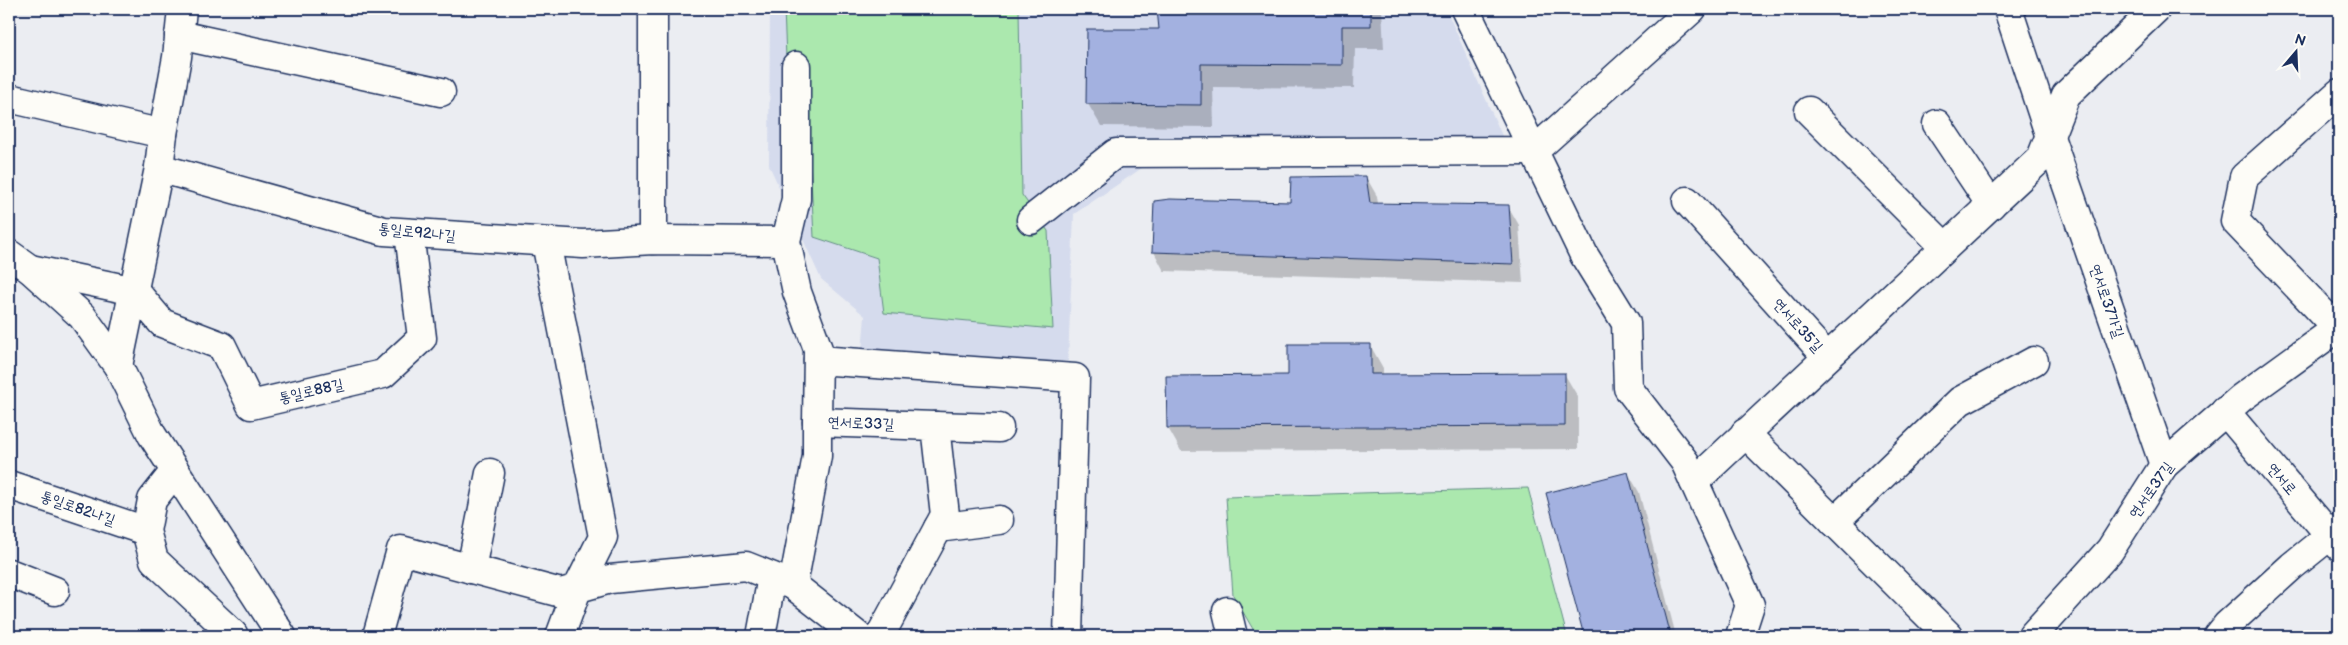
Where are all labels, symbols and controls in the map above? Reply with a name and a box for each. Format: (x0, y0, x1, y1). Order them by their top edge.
north arrow (2270, 28, 2320, 78)
text: N (2292, 30, 2308, 50)
street label: 통일로92나길 (377, 219, 457, 246)
street label: 연서로37가길 (2085, 262, 2128, 341)
street label: 연서로35길 (1768, 294, 1827, 356)
street label: 통일로88길 (277, 375, 345, 408)
street label: 연서로33길 (827, 413, 895, 434)
street label: 연서로37길 (2125, 458, 2178, 522)
street label: 연서로 (2263, 459, 2301, 499)
street label: 통일로82나길 (38, 487, 118, 530)

